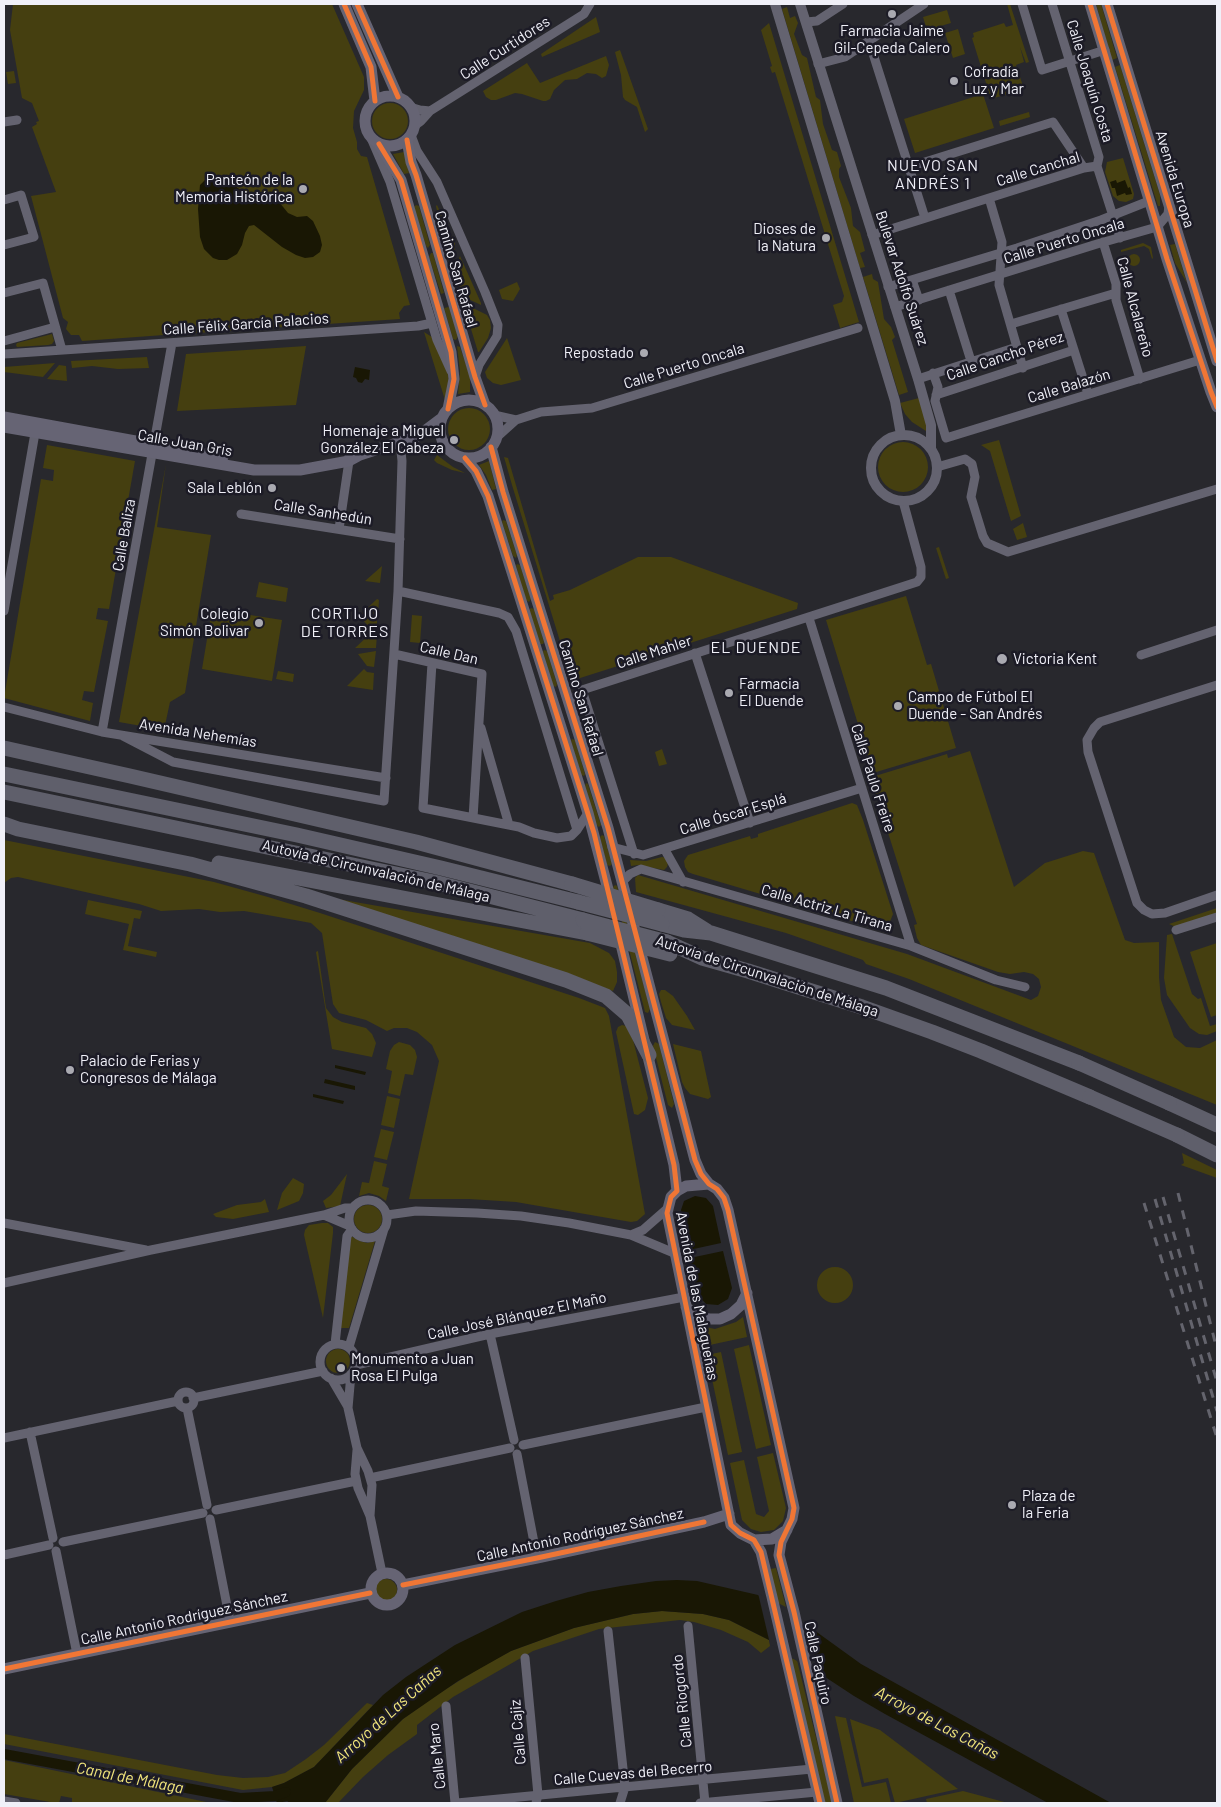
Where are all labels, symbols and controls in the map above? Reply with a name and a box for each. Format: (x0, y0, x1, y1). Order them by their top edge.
marker: Farmacia Jaime Gil-Cepeda Calero (886, 8, 898, 20)
street label: Calle Curtidores (457, 12, 553, 84)
street label: Calle Joaquín Costa (1063, 18, 1117, 144)
place label: Farmacia Jaime Gil-Cepeda Calero (834, 22, 950, 57)
place label: Cofradía Luz y Mar (964, 63, 1024, 98)
marker: Cofradía Luz y Mar (948, 75, 960, 87)
street label: Avenida Europa (1152, 128, 1198, 230)
street label: Calle Canchal (994, 148, 1082, 190)
district label: NUEVO SAN ANDRÉS 1 (886, 156, 980, 194)
place label: Panteón de la Memoria Histórica (175, 171, 293, 206)
marker: Panteón de la Memoria Histórica (297, 183, 309, 195)
street label: Bulevar Adolfo Suárez (872, 208, 932, 348)
street label: Camino San Rafael (431, 209, 481, 329)
street label: Calle Puerto Oncala (1001, 214, 1127, 268)
place label: Dioses de la Natura (753, 220, 816, 255)
marker: Dioses de la Natura (820, 232, 832, 244)
street label: Calle Alcalareño (1113, 255, 1157, 359)
street label: Calle Félix García Palacios (162, 309, 330, 339)
street label: Calle Cancho Pérez (944, 327, 1066, 385)
street label: Calle Puerto Oncala (621, 339, 747, 393)
place label: Repostado (564, 344, 634, 362)
marker: Repostado (638, 347, 650, 359)
street label: Calle Balazón (1026, 365, 1112, 407)
place label: Homenaje a Miguel González El Cabeza (321, 422, 444, 457)
street label: Calle Juan Gris (136, 426, 234, 460)
marker: Homenaje a Miguel González El Cabeza (448, 434, 460, 446)
place label: Sala Leblón (187, 479, 262, 497)
marker: Sala Leblón (266, 482, 278, 494)
street label: Calle Sanhedún (273, 495, 373, 529)
street label: Calle Baliza (109, 497, 139, 573)
district label: CORTIJO DE TORRES (300, 604, 390, 642)
place label: Colegio Simón Bolivar (160, 605, 249, 640)
marker: Colegio Simón Bolivar (253, 617, 265, 629)
street label: Calle Mahler (614, 631, 694, 673)
street label: Calle Dan (418, 638, 480, 668)
street label: Camino San Rafael (555, 638, 607, 758)
district label: EL DUENDE (709, 638, 803, 658)
place label: Victoria Kent (1013, 650, 1097, 668)
marker: Victoria Kent (995, 652, 1009, 666)
place label: Farmacia El Duende (739, 675, 804, 710)
marker: Farmacia El Duende (723, 687, 735, 699)
place label: Campo de Fútbol El Duende - San Andrés (908, 688, 1042, 723)
marker: Campo de Fútbol El Duende - San Andrés (892, 700, 904, 712)
street label: Avenida Nehemías (138, 715, 258, 751)
street label: Calle Paulo Freire (847, 722, 899, 834)
street label: Calle Óscar Esplá (677, 789, 789, 839)
street label: Autovía de Circunvalación de Málaga (260, 836, 492, 906)
street label: Calle Actriz La Tirana (759, 881, 895, 935)
street label: Autovía de Circunvalación de Málaga (653, 931, 881, 1021)
place label: Palacio de Ferias y Congresos de Málaga (80, 1052, 217, 1087)
marker: Palacio de Ferias y Congresos de Málaga (64, 1064, 76, 1076)
street label: Avenida de las Malagueñas (672, 1210, 722, 1382)
street label: Calle José Blánquez El Maño (426, 1288, 608, 1344)
place label: Monumento a Juan Rosa El Pulga (351, 1350, 474, 1385)
marker: Monumento a Juan Rosa El Pulga (335, 1362, 347, 1374)
place label: Plaza de la Feria (1022, 1487, 1076, 1522)
marker: Plaza de la Feria (1006, 1499, 1018, 1511)
street label: Calle Antonio Rodríguez Sánchez (475, 1504, 685, 1566)
street label: Calle Antonio Rodríguez Sánchez (79, 1587, 289, 1649)
street label: Calle Paquiro (800, 1620, 836, 1706)
street label: Calle Riogordo (668, 1653, 696, 1749)
water label: Arroyo de Las Cañas (331, 1661, 445, 1767)
water label: Arroyo de Las Cañas (872, 1682, 1002, 1764)
street label: Calle Cajiz (506, 1699, 530, 1765)
street label: Calle Maro (425, 1722, 449, 1790)
street label: Calle Cuevas del Becerro (553, 1757, 713, 1789)
water label: Canal de Málaga (75, 1758, 185, 1798)

